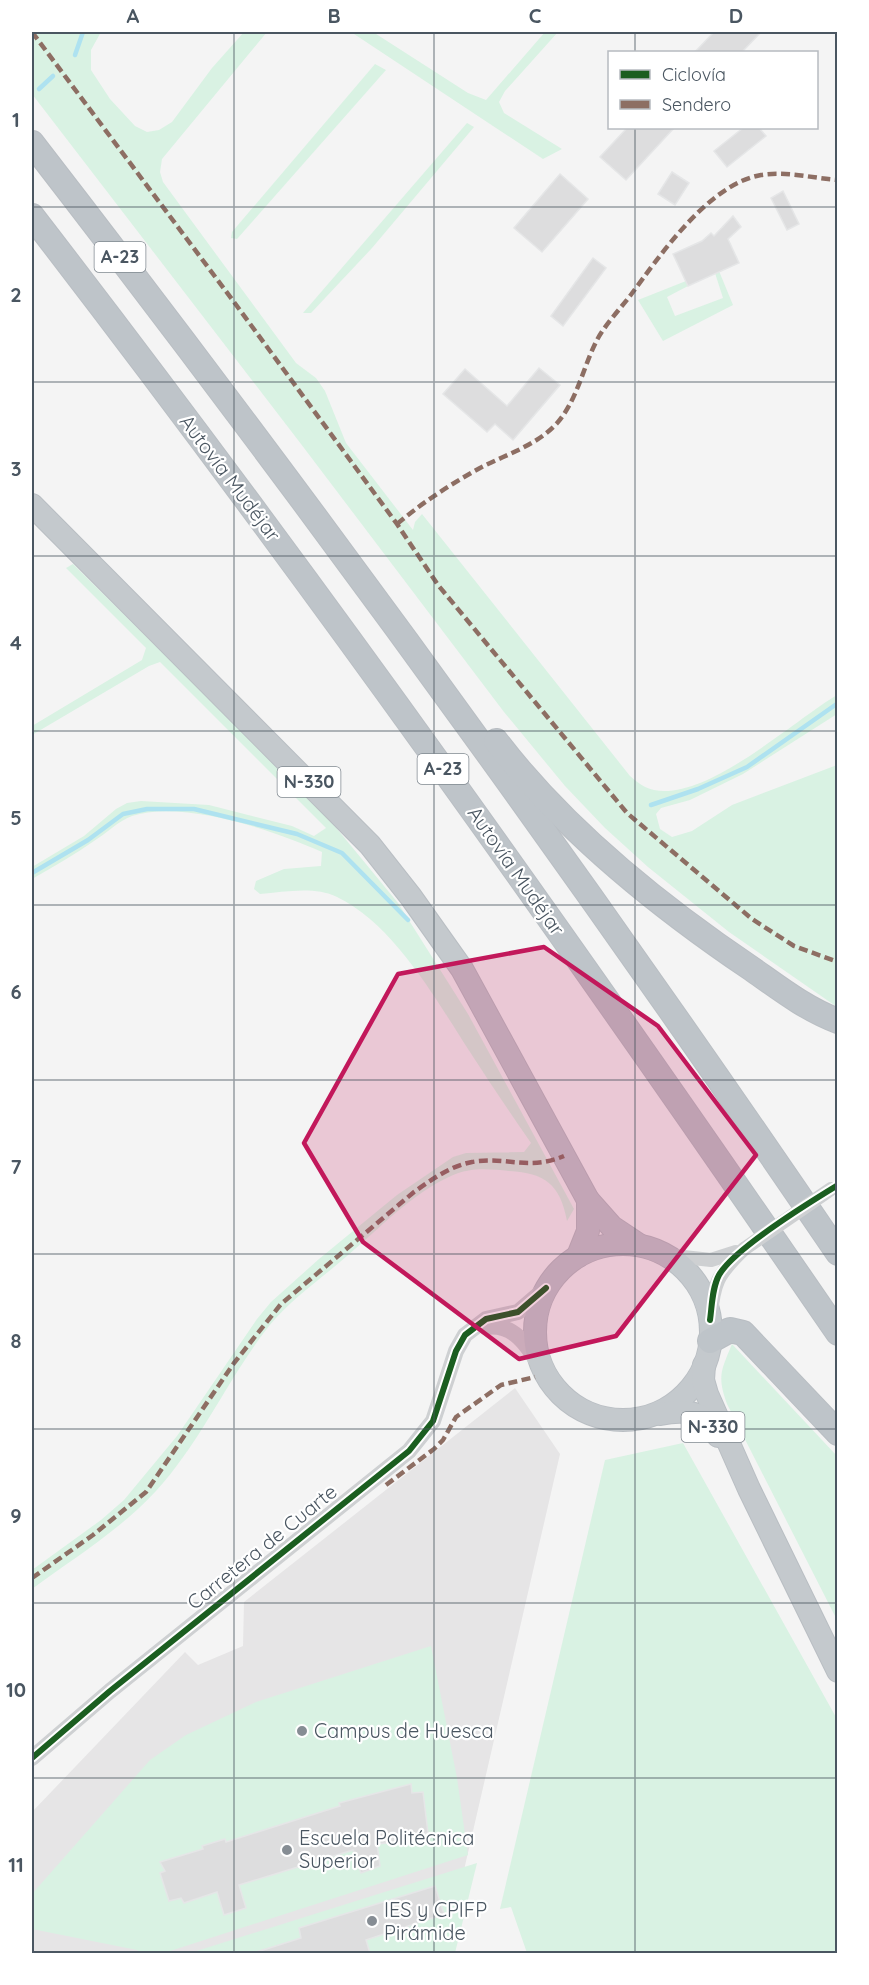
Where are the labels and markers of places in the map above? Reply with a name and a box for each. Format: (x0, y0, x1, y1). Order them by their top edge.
place label: Campus de Huesca (314, 1718, 494, 1743)
marker: Campus de Huesca (295, 1724, 309, 1738)
place label: Escuela Politécnica Superior (299, 1825, 474, 1873)
marker: Escuela Politécnica Superior (280, 1843, 294, 1857)
place label: IES y CPIFP Pirámide (384, 1897, 487, 1945)
marker: IES y CPIFP Pirámide (365, 1914, 379, 1928)

